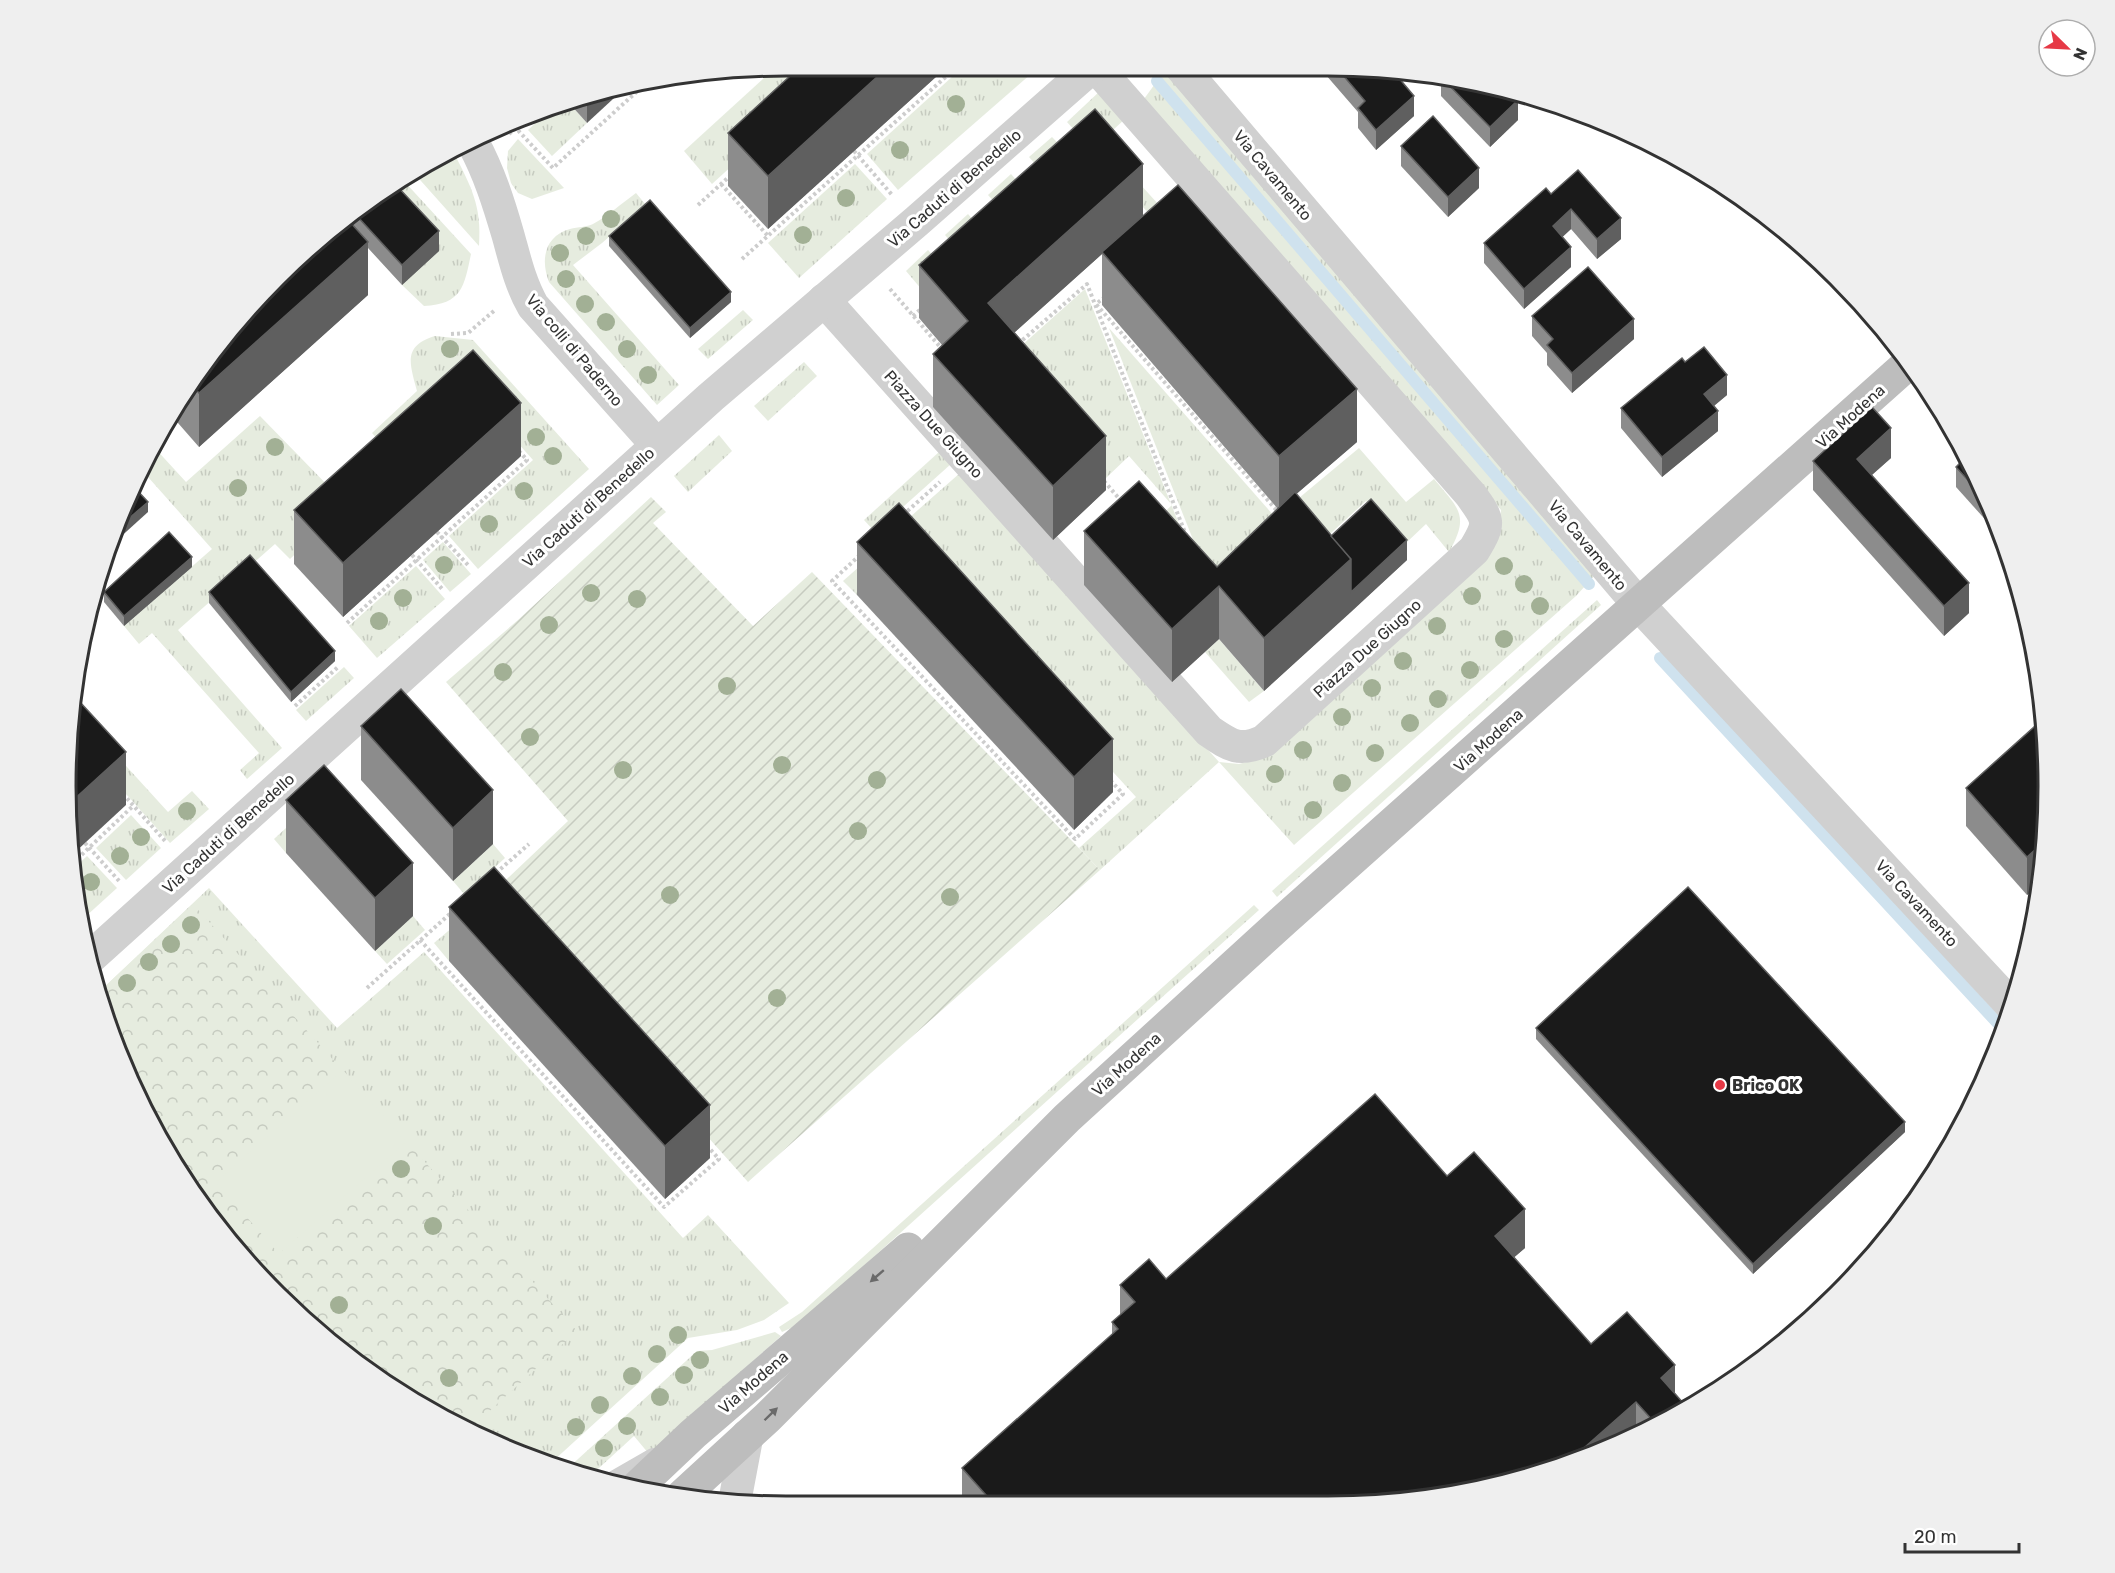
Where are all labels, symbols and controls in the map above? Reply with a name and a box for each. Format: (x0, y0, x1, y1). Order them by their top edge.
north arrow (2037, 18, 2097, 78)
text: N (2069, 45, 2091, 63)
street label: Via Caduti di Benedello (884, 125, 1025, 252)
street label: Via Cavamento (1229, 126, 1316, 224)
street label: Via colli di Paderno (522, 290, 627, 410)
street label: Piazza Due Giugno (880, 367, 987, 482)
street label: Via Modena (1812, 381, 1889, 452)
street label: Via Caduti di Benedello (519, 443, 658, 572)
street label: Via Cavamento (1544, 496, 1631, 594)
street label: Piazza Due Giugno (1310, 595, 1425, 702)
street label: Via Modena (1450, 705, 1527, 776)
street label: Via Caduti di Benedello (159, 769, 298, 898)
street label: Via Cavamento (1872, 856, 1962, 951)
street label: Via Modena (1088, 1029, 1165, 1100)
place label: Brico OK (1732, 1076, 1800, 1095)
marker: Brico OK (1713, 1078, 1727, 1092)
one-way arrow (870, 1269, 885, 1282)
street label: Via Modena (715, 1347, 792, 1418)
one-way arrow (764, 1407, 778, 1421)
scale bar (1905, 1516, 2019, 1554)
text: 20 m (1914, 1526, 1956, 1548)

